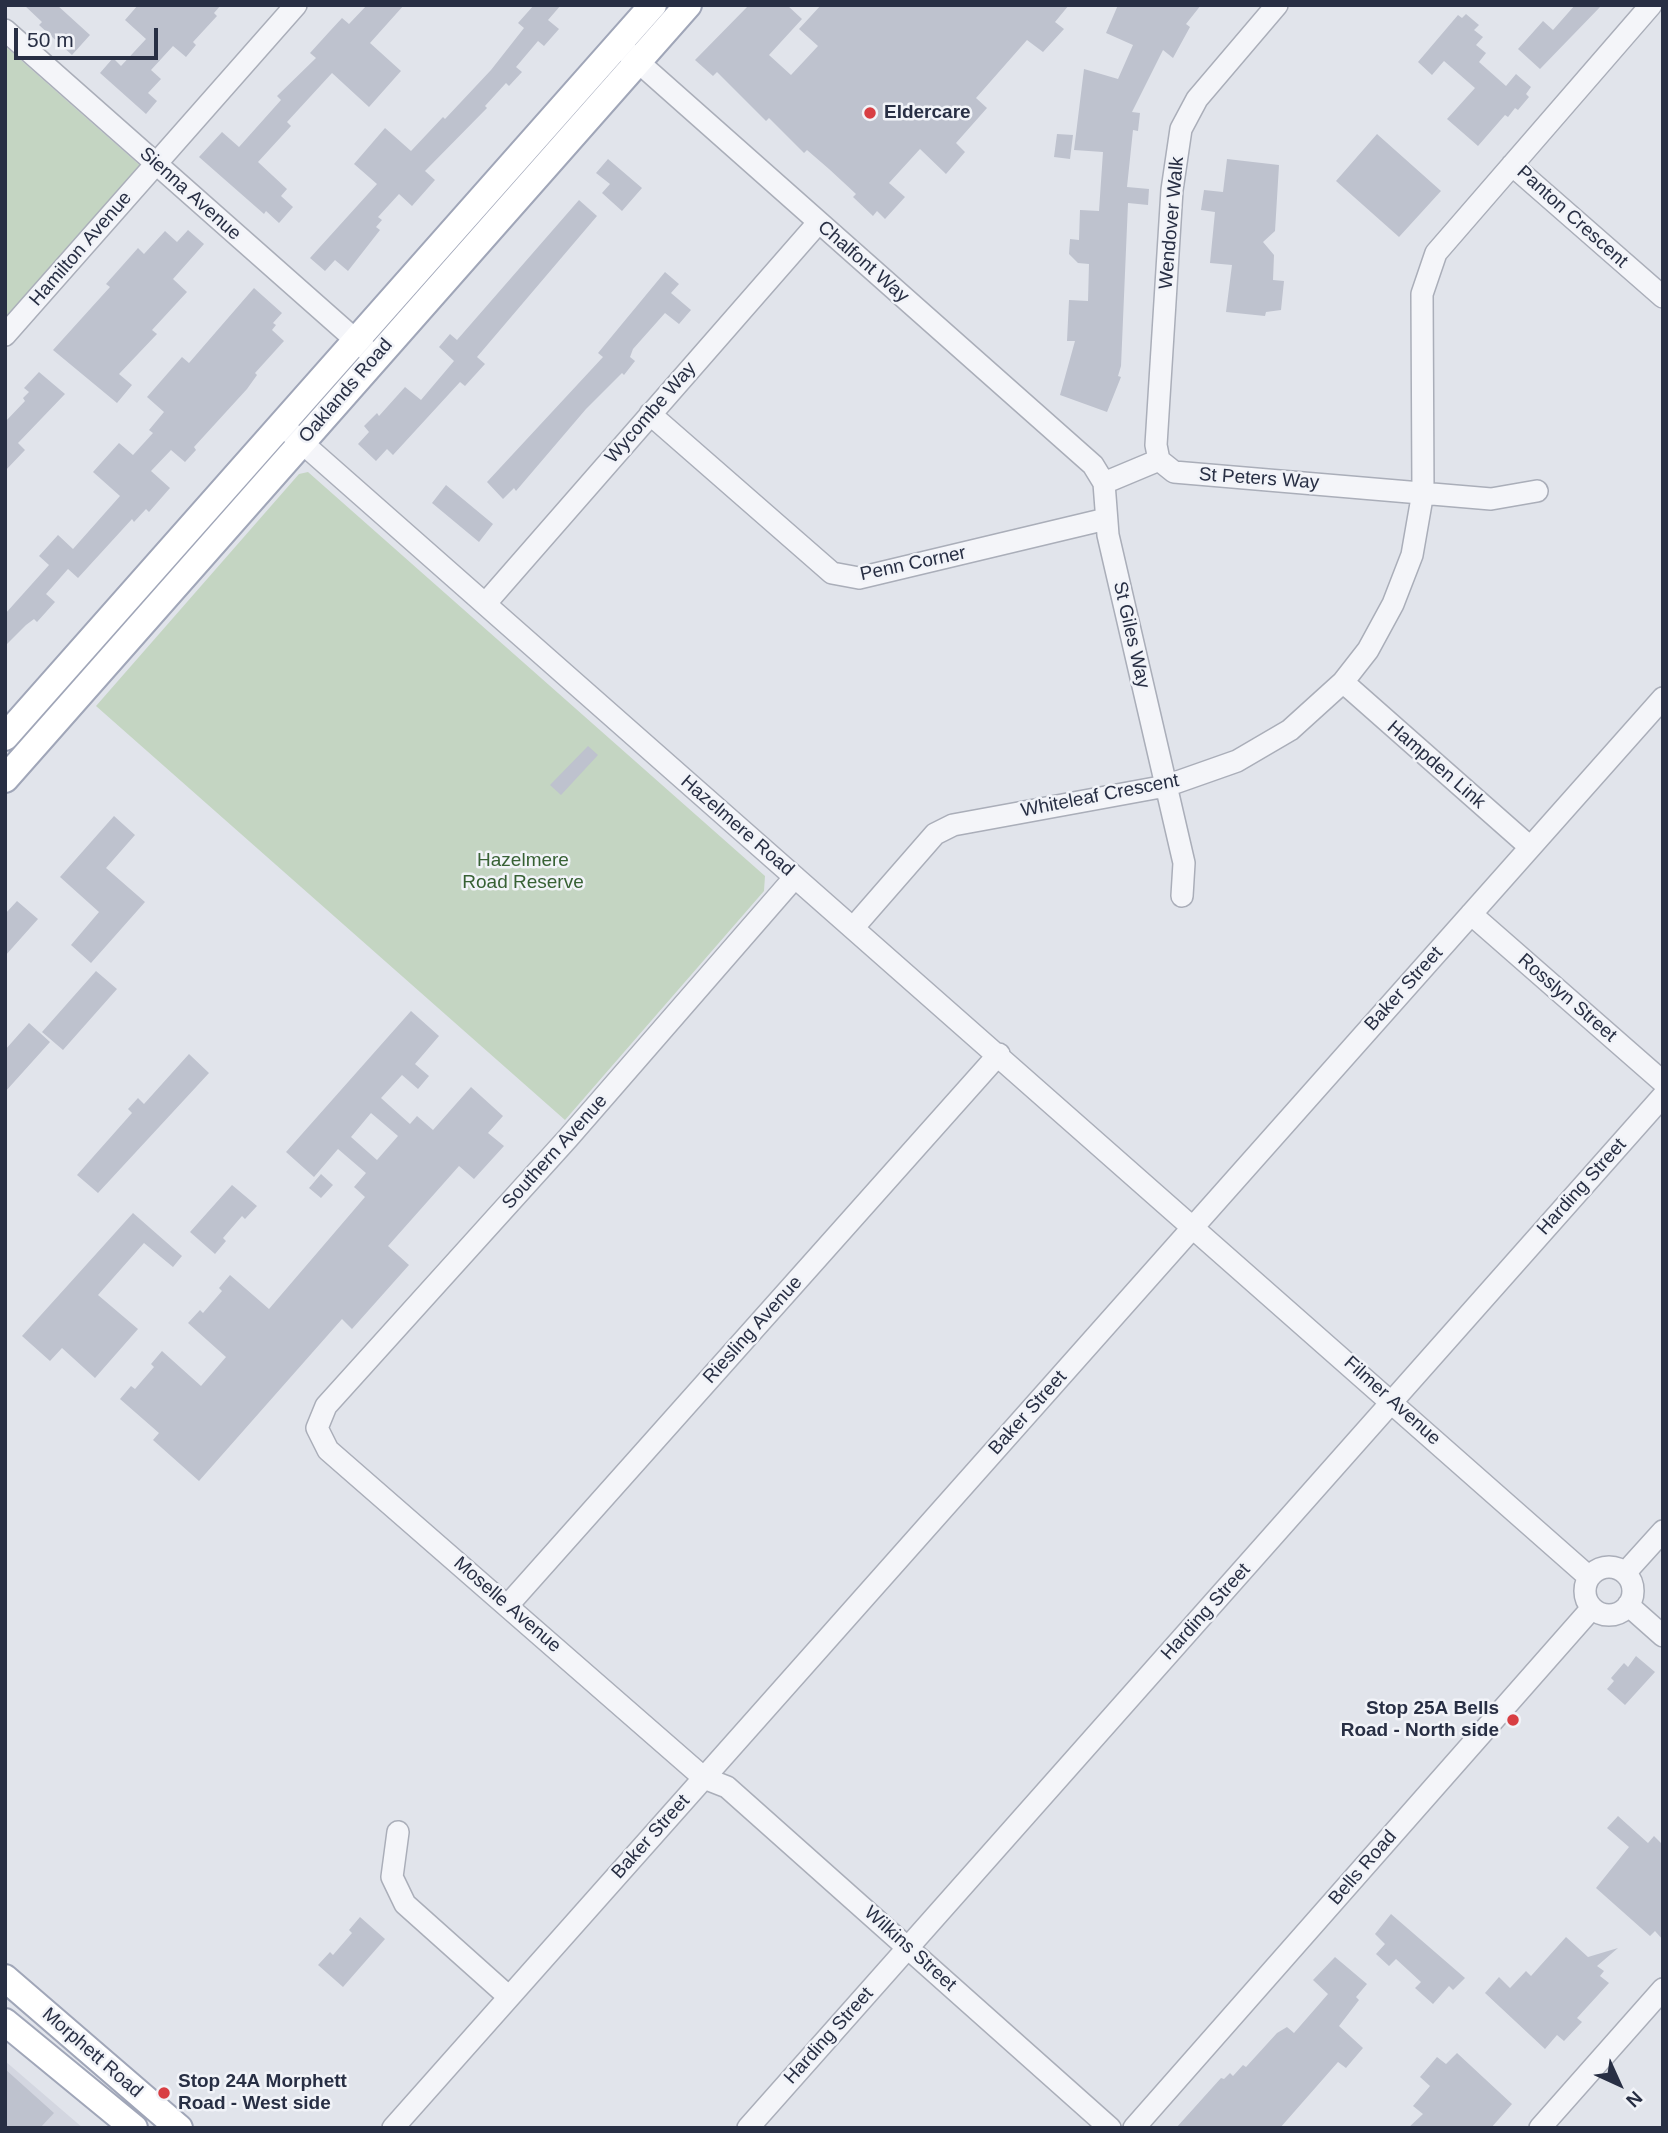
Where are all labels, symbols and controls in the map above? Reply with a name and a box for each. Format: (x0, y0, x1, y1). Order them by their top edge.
scale bar (18, 14, 161, 58)
text: 50 m (27, 28, 74, 51)
place label: Eldercare (884, 102, 971, 124)
marker: Eldercare (862, 105, 878, 121)
street label: Sienna Avenue (135, 143, 245, 245)
street label: Wendover Walk (1155, 156, 1189, 290)
street label: Panton Crescent (1512, 161, 1632, 273)
street label: Hamilton Avenue (25, 187, 137, 311)
street label: Chalfont Way (813, 216, 913, 308)
street label: Oaklands Road (294, 334, 398, 448)
street label: Wycombe Way (601, 358, 701, 468)
street label: St Peters Way (1198, 463, 1320, 495)
street label: Penn Corner (858, 542, 968, 586)
street label: St Giles Way (1108, 579, 1154, 691)
street label: Hampden Link (1382, 716, 1490, 814)
street label: Whiteleaf Crescent (1019, 769, 1181, 823)
street label: Hazelmere Road (676, 771, 798, 881)
park label: Hazelmere Road Reserve (462, 850, 584, 894)
street label: Baker Street (1360, 942, 1448, 1036)
street label: Rosslyn Street (1513, 949, 1621, 1047)
street label: Southern Avenue (498, 1090, 612, 1214)
street label: Harding Street (1533, 1134, 1631, 1240)
street label: Riesling Avenue (699, 1271, 807, 1389)
street label: Filmer Avenue (1339, 1352, 1445, 1450)
street label: Baker Street (984, 1366, 1072, 1460)
street label: Moselle Avenue (449, 1552, 565, 1658)
street label: Harding Street (1157, 1559, 1255, 1665)
place label: Stop 25A Bells Road - North side (1341, 1698, 1499, 1742)
marker: Stop 25A Bells Road - North side (1505, 1712, 1521, 1728)
street label: Baker Street (607, 1790, 695, 1884)
street label: Bells Road (1324, 1826, 1402, 1910)
street label: Wilkins Street (859, 1902, 961, 1996)
street label: Harding Street (780, 1983, 878, 2089)
street label: Morphett Road (37, 2003, 147, 2103)
north arrow (1584, 2049, 1654, 2119)
place label: Stop 24A Morphett Road - West side (178, 2071, 347, 2115)
marker: Stop 24A Morphett Road - West side (156, 2085, 172, 2101)
text: N (1622, 2087, 1646, 2111)

